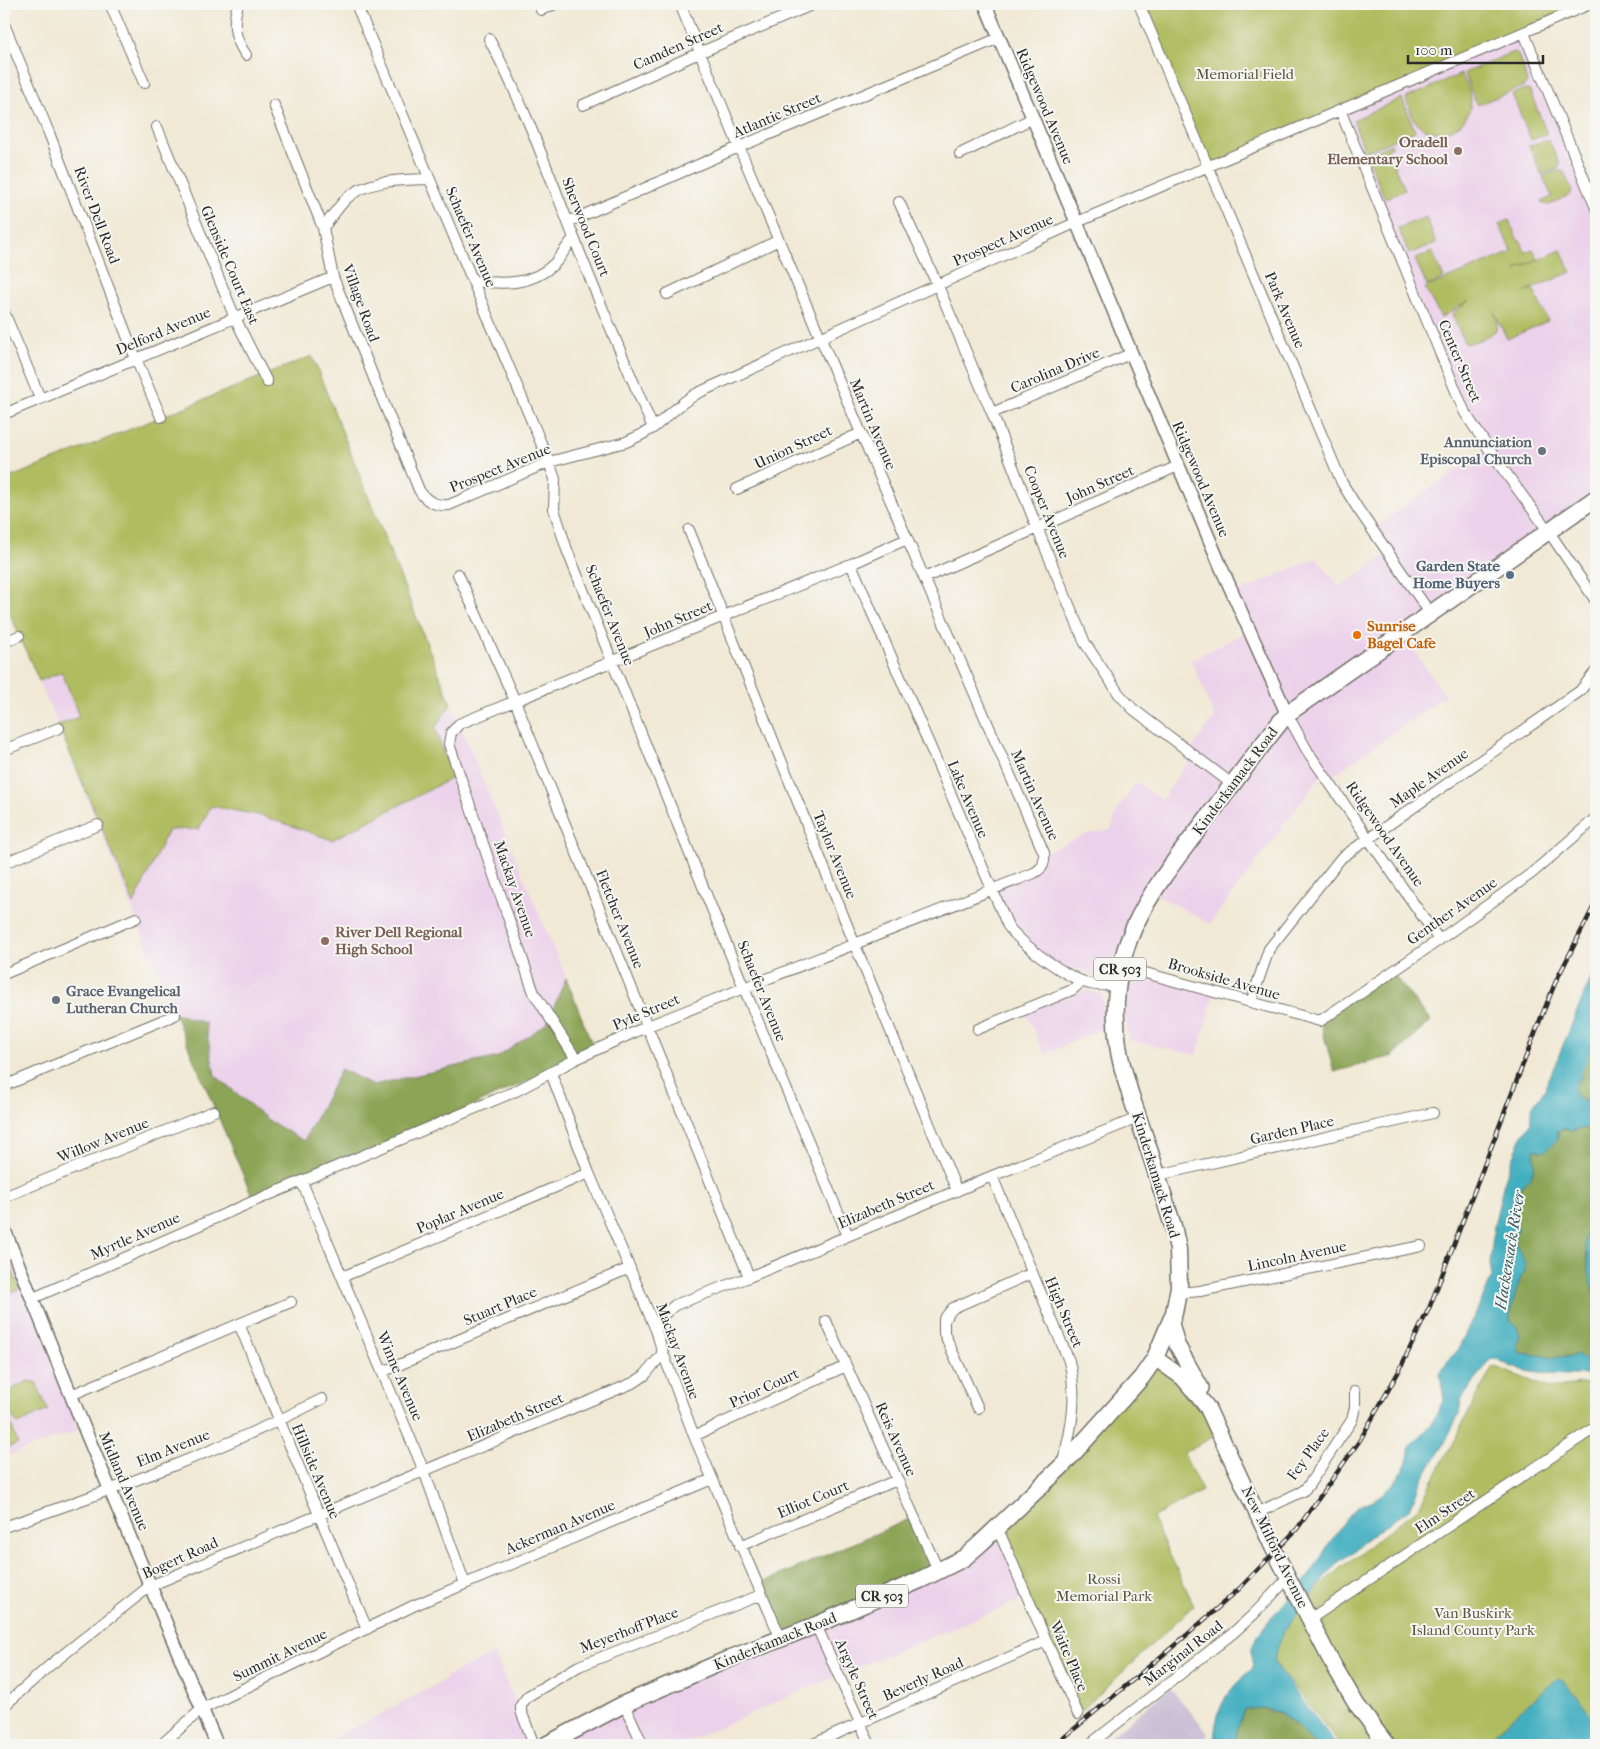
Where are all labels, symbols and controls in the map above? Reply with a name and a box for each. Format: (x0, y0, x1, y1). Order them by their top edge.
street label: Camden Street (630, 18, 726, 74)
scale bar (1408, 32, 1542, 64)
text: 100 m (1415, 41, 1453, 59)
street label: Ridgewood Avenue (1012, 45, 1078, 167)
park label: Memorial Field (1196, 65, 1295, 83)
street label: Atlantic Street (729, 88, 824, 142)
place label: Oradell Elementary School (1327, 133, 1449, 168)
marker: Oradell Elementary School (1452, 145, 1464, 157)
street label: River Dell Road (70, 164, 124, 267)
street label: Sherwood Court (558, 175, 614, 280)
street label: Schaefer Avenue (442, 184, 500, 290)
street label: Glenside Court East (197, 203, 263, 328)
street label: Prospect Avenue (950, 210, 1056, 270)
street label: Village Road (338, 261, 384, 345)
street label: Park Avenue (1261, 269, 1309, 352)
street label: Delford Avenue (113, 303, 214, 359)
street label: Center Street (1435, 317, 1486, 406)
street label: Carolina Drive (1008, 343, 1103, 397)
street label: Martin Avenue (846, 376, 901, 473)
street label: Ridgewood Avenue (1168, 418, 1234, 540)
street label: Union Street (751, 421, 835, 473)
place label: Annunciation Episcopal Church (1420, 433, 1533, 468)
street label: Prospect Avenue (447, 439, 554, 497)
marker: Annunciation Episcopal Church (1536, 445, 1548, 457)
street label: John Street (1062, 461, 1137, 507)
street label: Cooper Avenue (1020, 463, 1074, 562)
place label: Garden State Home Buyers (1413, 557, 1501, 592)
street label: Schaefer Avenue (582, 562, 639, 669)
marker: Garden State Home Buyers (1504, 569, 1516, 581)
street label: John Street (640, 596, 716, 642)
place label: Sunrise Bagel Cafe (1367, 617, 1436, 652)
marker: Sunrise Bagel Cafe (1351, 629, 1363, 641)
street label: Kinderkamack Road (1188, 723, 1282, 839)
street label: Maple Avenue (1386, 744, 1472, 812)
street label: Martin Avenue (1007, 747, 1063, 844)
street label: Lake Avenue (944, 757, 993, 841)
street label: Ridgewood Avenue (1342, 778, 1428, 891)
street label: Taylor Avenue (809, 809, 861, 902)
street label: Mackay Avenue (490, 838, 540, 940)
street label: Fletcher Avenue (592, 867, 648, 972)
street label: Genther Avenue (1404, 873, 1501, 949)
place label: River Dell Regional High School (335, 923, 463, 958)
marker: River Dell Regional High School (319, 935, 331, 947)
street label: Schaefer Avenue (734, 938, 791, 1045)
street label: Brookside Avenue (1166, 954, 1283, 1004)
road number: CR 503 (1094, 958, 1146, 981)
place label: Grace Evangelical Lutheran Church (66, 982, 182, 1017)
street label: Pyle Street (610, 990, 683, 1034)
marker: Grace Evangelical Lutheran Church (50, 994, 62, 1006)
street label: Kinderkamack Road (1128, 1110, 1184, 1241)
street label: Garden Place (1248, 1111, 1336, 1148)
street label: Willow Avenue (54, 1113, 152, 1167)
street label: Elizabeth Street (835, 1175, 938, 1232)
street label: Poplar Avenue (413, 1184, 507, 1238)
water label: Hackensack River (1491, 1188, 1529, 1312)
street label: Myrtle Avenue (87, 1208, 183, 1264)
street label: Lincoln Avenue (1246, 1237, 1349, 1275)
street label: High Street (1041, 1274, 1087, 1351)
street label: Stuart Place (461, 1282, 540, 1329)
street label: Mackay Avenue (652, 1300, 704, 1402)
street label: Winne Avenue (373, 1328, 427, 1424)
street label: Prior Court (726, 1364, 802, 1412)
street label: Elizabeth Street (464, 1388, 567, 1445)
street label: Reis Avenue (872, 1399, 921, 1480)
street label: Hillside Avenue (288, 1421, 344, 1522)
street label: Fey Place (1283, 1424, 1333, 1484)
street label: Elm Avenue (134, 1425, 213, 1471)
street label: Midland Avenue (95, 1429, 153, 1534)
street label: Elliot Court (775, 1476, 852, 1522)
street label: New Milford Avenue (1238, 1483, 1313, 1611)
street label: Elm Street (1412, 1484, 1479, 1538)
street label: Ackerman Avenue (502, 1496, 618, 1559)
street label: Bogert Road (139, 1533, 222, 1583)
park label: Rossi Memorial Park (1056, 1570, 1152, 1605)
road number: CR 503 (856, 1584, 908, 1608)
street label: Meyerhoff Place (577, 1603, 681, 1657)
park label: Van Buskirk Island County Park (1411, 1604, 1535, 1639)
street label: Kinderkamack Road (711, 1608, 840, 1674)
street label: Marginal Road (1140, 1616, 1227, 1690)
street label: Waite Place (1046, 1617, 1092, 1695)
street label: Summit Avenue (230, 1624, 331, 1686)
street label: Argyle Street (831, 1635, 883, 1723)
street label: Beverly Road (880, 1653, 967, 1705)

